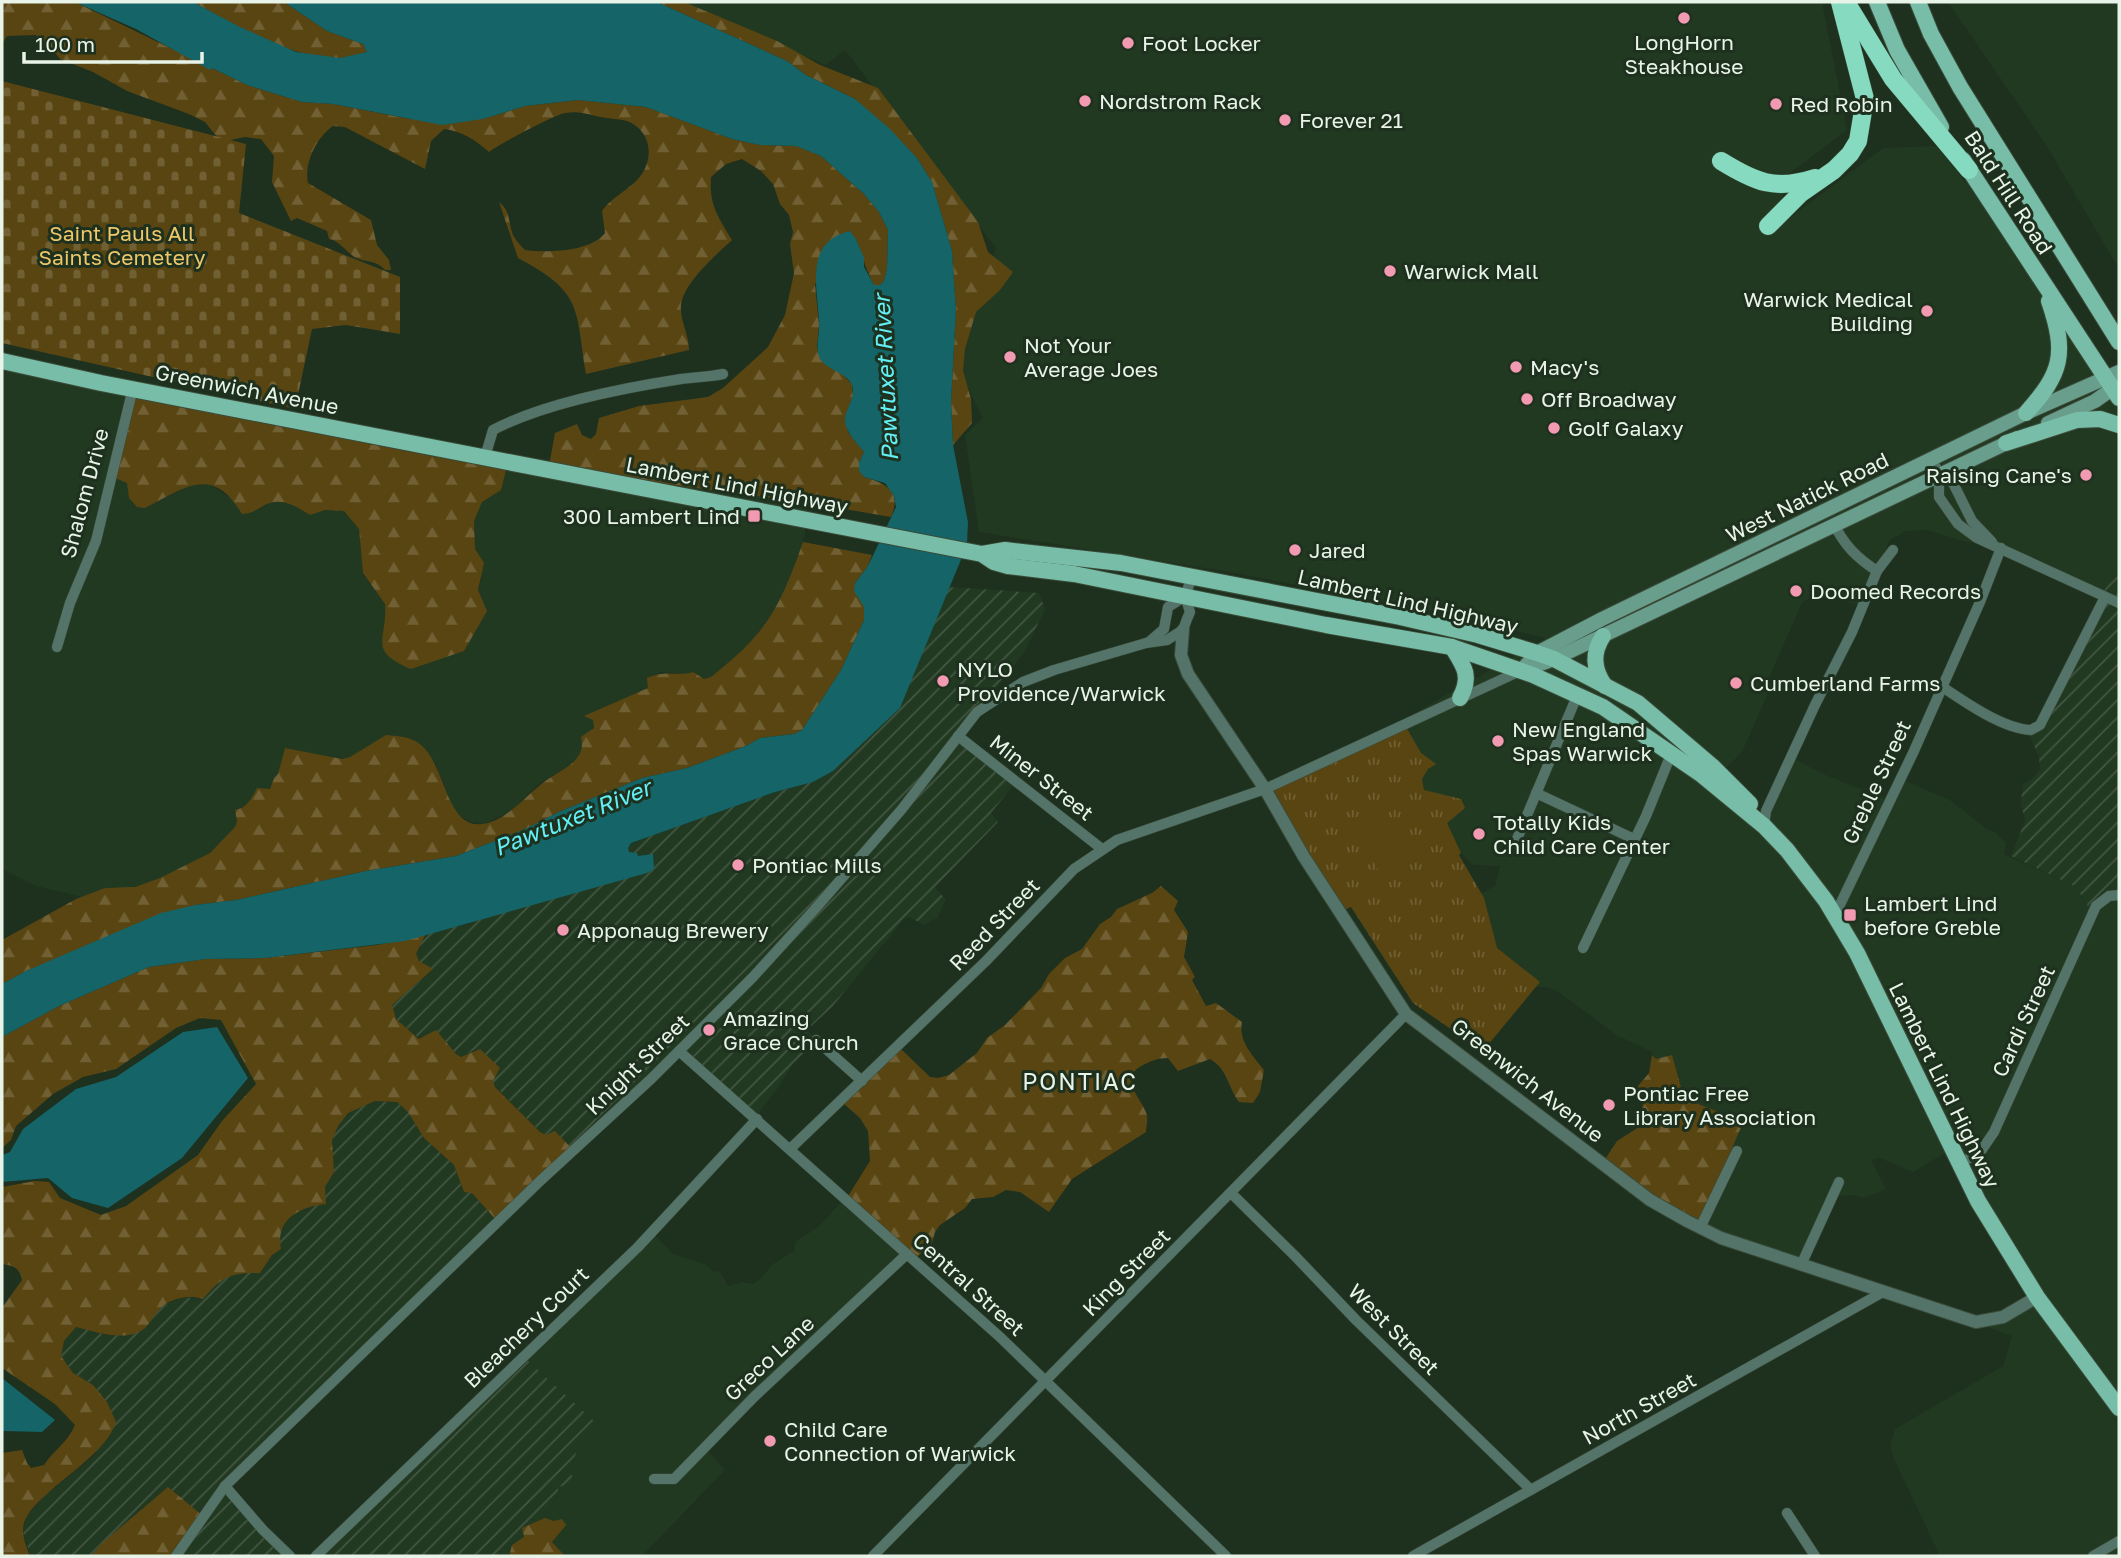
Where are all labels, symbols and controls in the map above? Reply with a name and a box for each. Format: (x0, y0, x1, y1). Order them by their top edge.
marker: LongHorn Steakhouse (1676, 10, 1692, 26)
scale bar (24, 21, 203, 65)
place label: LongHorn Steakhouse (1625, 29, 1743, 79)
place label: Foot Locker (1142, 30, 1261, 56)
text: 100 m (35, 31, 95, 57)
marker: Foot Locker (1120, 35, 1136, 51)
place label: Nordstrom Rack (1099, 88, 1262, 114)
place label: Red Robin (1790, 91, 1893, 117)
marker: Nordstrom Rack (1077, 93, 1093, 109)
marker: Red Robin (1768, 96, 1784, 112)
place label: Forever 21 (1299, 107, 1403, 133)
marker: Forever 21 (1277, 112, 1293, 128)
street label: Bald Hill Road (1959, 125, 2059, 259)
park label: Saint Pauls All Saints Cemetery (39, 220, 206, 270)
place label: Warwick Mall (1404, 258, 1538, 284)
marker: Warwick Mall (1382, 263, 1398, 279)
place label: Warwick Medical Building (1743, 286, 1913, 336)
water label: Pawtuxet River (866, 291, 903, 462)
marker: Warwick Medical Building (1919, 303, 1935, 319)
place label: Not Your Average Joes (1024, 332, 1158, 382)
marker: Not Your Average Joes (1002, 349, 1018, 365)
place label: Macy's (1530, 354, 1599, 380)
street label: Greenwich Avenue (153, 358, 341, 420)
marker: Macy's (1508, 359, 1524, 375)
place label: Off Broadway (1541, 386, 1677, 412)
marker: Off Broadway (1519, 391, 1535, 407)
place label: Golf Galaxy (1568, 415, 1684, 441)
marker: Golf Galaxy (1546, 420, 1562, 436)
street label: Shalom Drive (54, 425, 114, 561)
street label: West Natick Road (1721, 446, 1893, 548)
street label: Lambert Lind Highway (624, 451, 850, 519)
place label: Raising Cane's (1926, 462, 2072, 488)
marker: Raising Cane's (2078, 467, 2094, 483)
place label: 300 Lambert Lind (563, 503, 740, 529)
marker: 300 Lambert Lind (746, 508, 762, 524)
place label: Jared (1309, 537, 1366, 563)
marker: Jared (1287, 542, 1303, 558)
street label: Lambert Lind Highway (1295, 563, 1521, 639)
place label: Doomed Records (1810, 578, 1981, 604)
marker: Doomed Records (1788, 583, 1804, 599)
place label: NYLO Providence/Warwick (957, 656, 1166, 706)
place label: Cumberland Farms (1750, 670, 1940, 696)
marker: NYLO Providence/Warwick (935, 673, 951, 689)
marker: Cumberland Farms (1728, 675, 1744, 691)
place label: New England Spas Warwick (1512, 716, 1652, 766)
street label: Greble Street (1836, 716, 1916, 848)
street label: Miner Street (985, 728, 1099, 826)
marker: New England Spas Warwick (1490, 733, 1506, 749)
water label: Pawtuxet River (489, 772, 657, 861)
place label: Totally Kids Child Care Center (1493, 809, 1670, 859)
marker: Totally Kids Child Care Center (1471, 826, 1487, 842)
place label: Pontiac Mills (752, 852, 882, 878)
marker: Pontiac Mills (730, 857, 746, 873)
street label: Reed Street (943, 872, 1045, 976)
place label: Lambert Lind before Greble (1864, 890, 2001, 940)
marker: Lambert Lind before Greble (1842, 907, 1858, 923)
place label: Apponaug Brewery (577, 917, 769, 943)
marker: Apponaug Brewery (555, 922, 571, 938)
street label: Cardi Street (1986, 961, 2060, 1081)
street label: Lambert Lind Highway (1884, 978, 2006, 1192)
place label: Amazing Grace Church (723, 1005, 859, 1055)
street label: Knight Street (580, 1008, 694, 1120)
street label: Greenwich Avenue (1447, 1012, 1609, 1148)
marker: Amazing Grace Church (701, 1022, 717, 1038)
district label: PONTIAC (1022, 1067, 1138, 1095)
place label: Pontiac Free Library Association (1623, 1080, 1816, 1130)
marker: Pontiac Free Library Association (1601, 1097, 1617, 1113)
street label: King Street (1077, 1223, 1175, 1321)
street label: Central Street (908, 1227, 1030, 1341)
street label: Bleachery Court (458, 1261, 594, 1393)
street label: West Street (1343, 1278, 1445, 1380)
street label: Greco Lane (719, 1310, 819, 1406)
street label: North Street (1578, 1366, 1700, 1450)
place label: Child Care Connection of Warwick (784, 1416, 1016, 1466)
marker: Child Care Connection of Warwick (762, 1433, 778, 1449)

